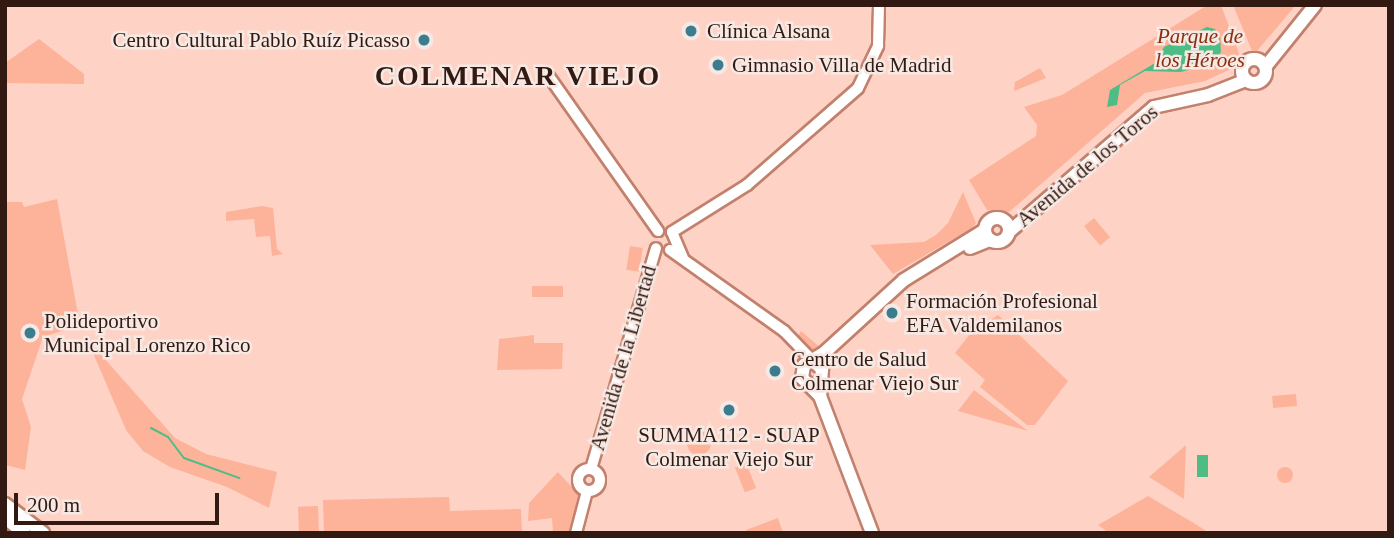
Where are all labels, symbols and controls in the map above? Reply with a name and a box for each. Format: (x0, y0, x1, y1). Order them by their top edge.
place label: Clínica Alsana (707, 18, 831, 44)
marker: Clínica Alsana (681, 21, 701, 41)
park label: Parque de los Héroes (1155, 23, 1245, 73)
place label: Centro Cultural Pablo Ruíz Picasso (113, 27, 410, 53)
marker: Centro Cultural Pablo Ruíz Picasso (416, 32, 432, 48)
place label: Gimnasio Villa de Madrid (732, 52, 952, 78)
marker: Gimnasio Villa de Madrid (710, 57, 726, 73)
district label: COLMENAR VIEJO (376, 59, 660, 93)
street label: Avenida de los Toros (1011, 99, 1163, 233)
street label: Avenida de la Libertad (585, 263, 661, 453)
place label: Formación Profesional EFA Valdemilanos (906, 288, 1098, 338)
marker: Formación Profesional EFA Valdemilanos (884, 305, 900, 321)
place label: Polideportivo Municipal Lorenzo Rico (44, 308, 250, 358)
marker: Polideportivo Municipal Lorenzo Rico (22, 325, 38, 341)
place label: Centro de Salud Colmenar Viejo Sur (791, 346, 959, 396)
marker: Centro de Salud Colmenar Viejo Sur (765, 361, 785, 381)
marker: SUMMA112 - SUAP Colmenar Viejo Sur (719, 400, 739, 420)
place label: SUMMA112 - SUAP Colmenar Viejo Sur (638, 422, 820, 472)
scale bar (18, 478, 222, 522)
text: 200 m (27, 493, 80, 517)

